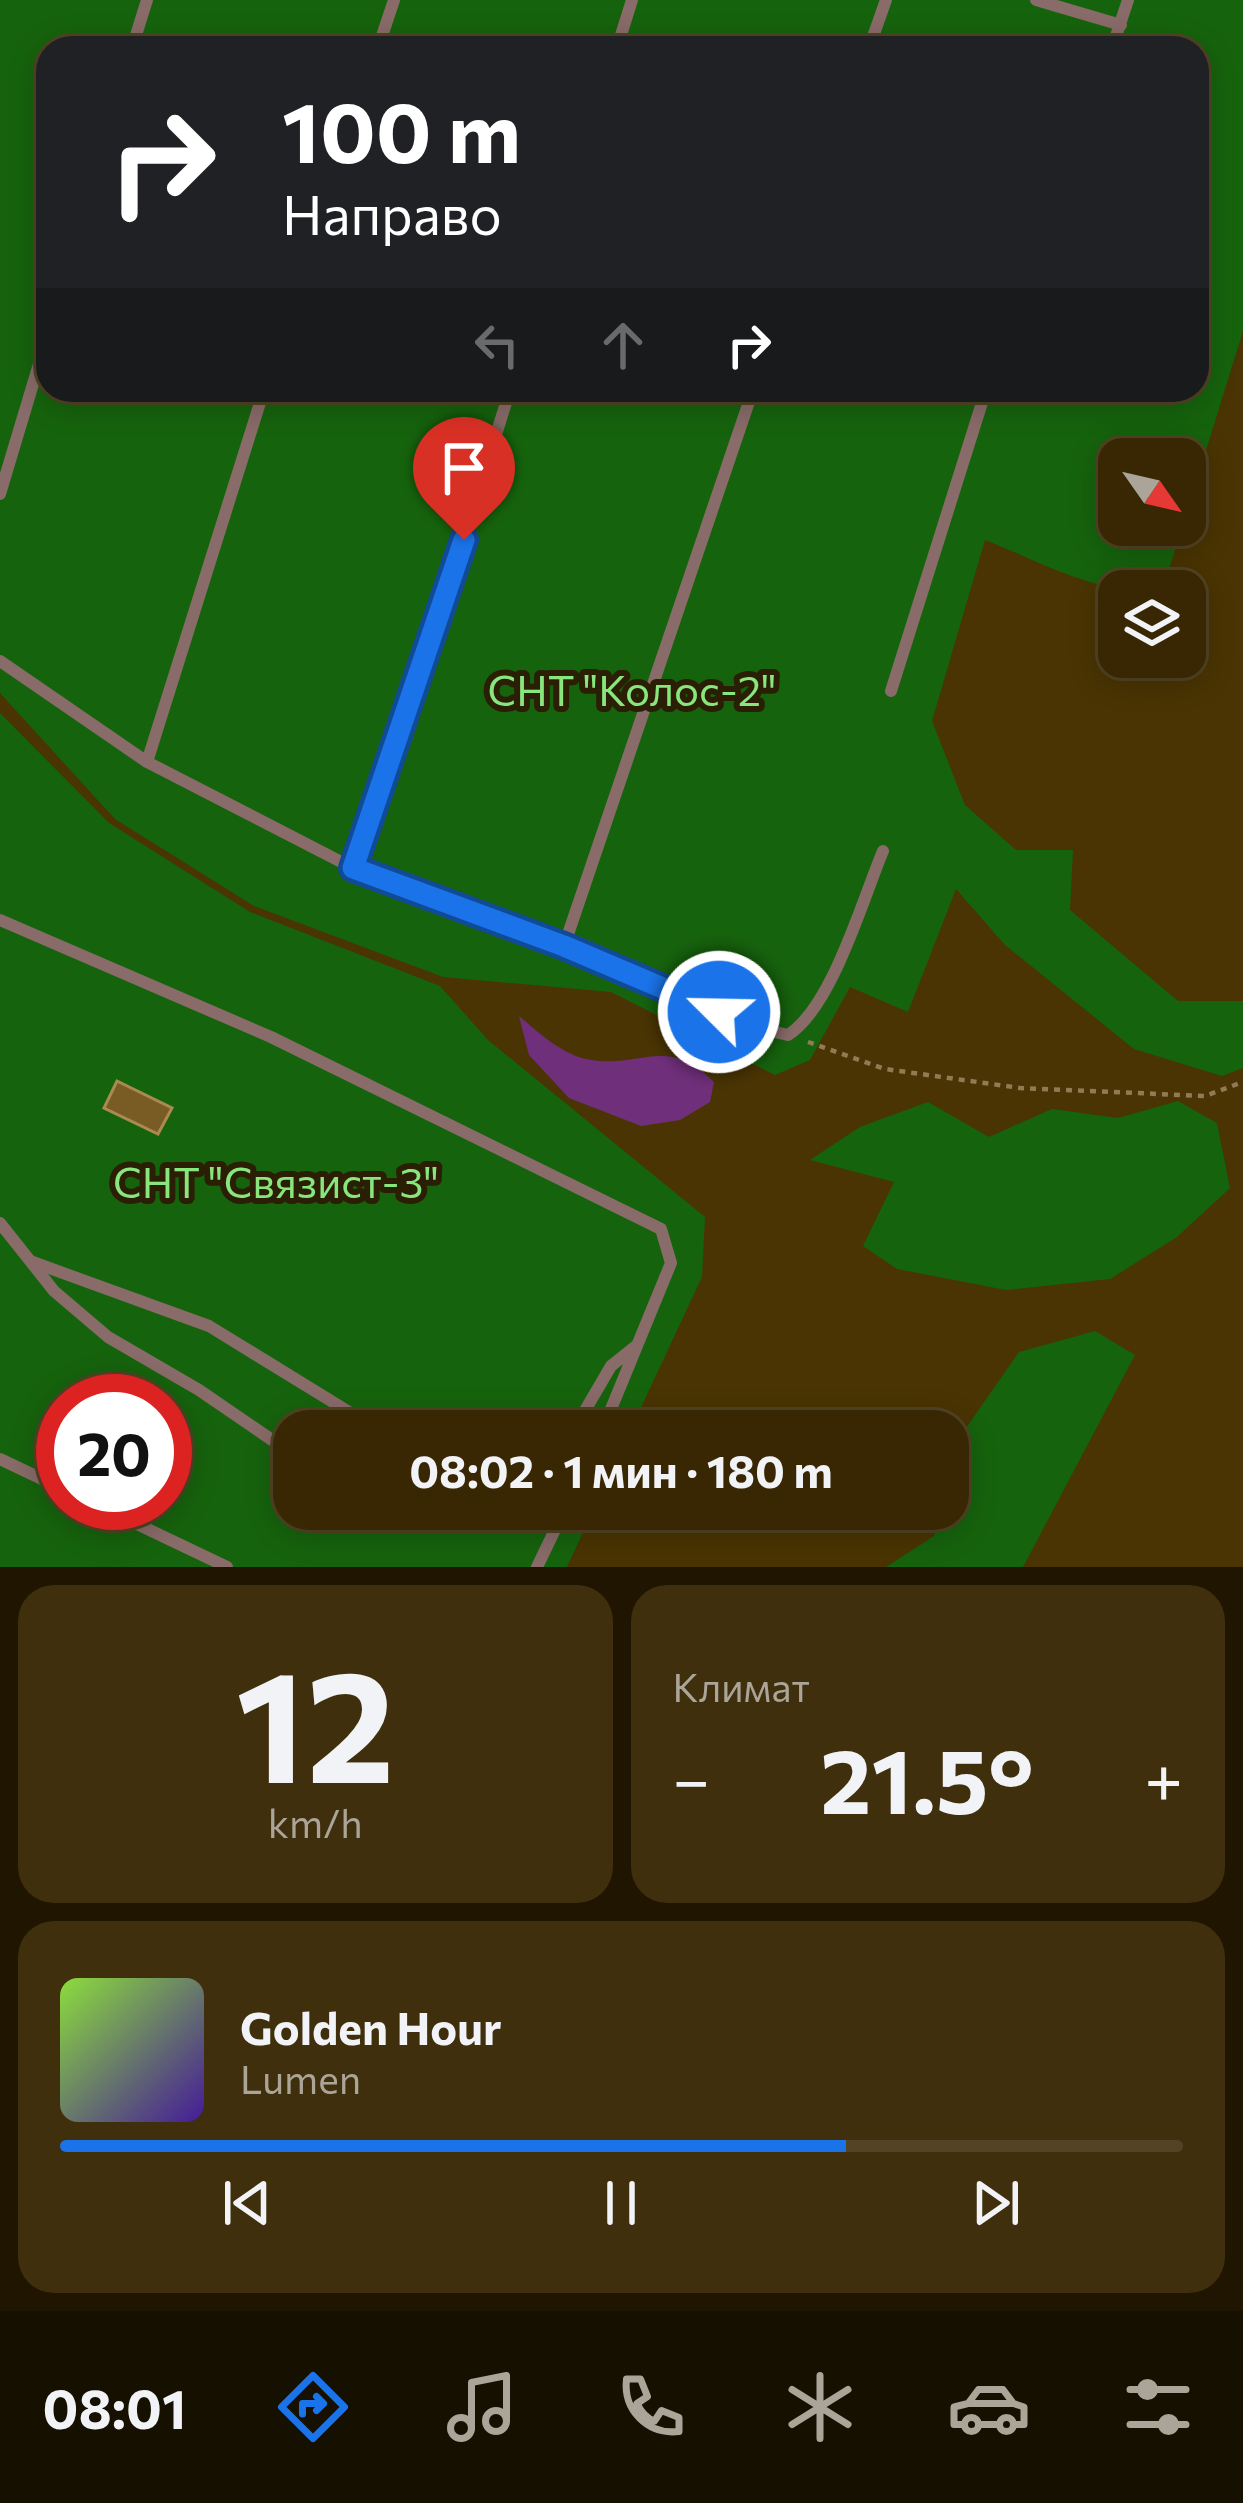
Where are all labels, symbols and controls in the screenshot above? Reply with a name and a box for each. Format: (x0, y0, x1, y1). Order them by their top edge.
text: 100 m (282, 78, 521, 180)
icon: right (84, 84, 240, 240)
text: Направо (282, 180, 502, 246)
icon: left (464, 312, 530, 378)
icon: ahead (590, 312, 656, 378)
icon: right (716, 312, 782, 378)
pin (413, 417, 515, 540)
icon: arrive (431, 435, 497, 501)
north arrow (1098, 438, 1206, 546)
map controls (1098, 438, 1206, 678)
button: layers (1098, 570, 1206, 678)
park label: СНТ "Колос-2" (487, 663, 777, 715)
position arrow (656, 949, 782, 1075)
park label: СНТ "Связист-3" (113, 1155, 439, 1207)
speed limit sign: 20 (36, 1374, 192, 1530)
text: 08:02 · 1 мин · 180 m (409, 1442, 833, 1497)
text: 12 (236, 1624, 395, 1815)
text: Климат (673, 1662, 810, 1710)
text: 21.5° (820, 1722, 1034, 1833)
text: − (673, 1737, 710, 1818)
text: + (1144, 1737, 1183, 1818)
text: km/h (268, 1798, 363, 1846)
text: Golden Hour (240, 1999, 501, 2054)
text: Lumen (240, 2054, 361, 2102)
icon: previous (214, 2170, 280, 2236)
icon: pause (588, 2170, 654, 2236)
icon: next (963, 2170, 1029, 2236)
icon: directions (271, 2365, 355, 2449)
icon: music (440, 2365, 524, 2449)
icon: phone (609, 2365, 693, 2449)
icon: climate (778, 2365, 862, 2449)
icon: car (947, 2365, 1031, 2449)
icon: filters (1116, 2365, 1200, 2449)
text: 08:01 (43, 2374, 186, 2440)

